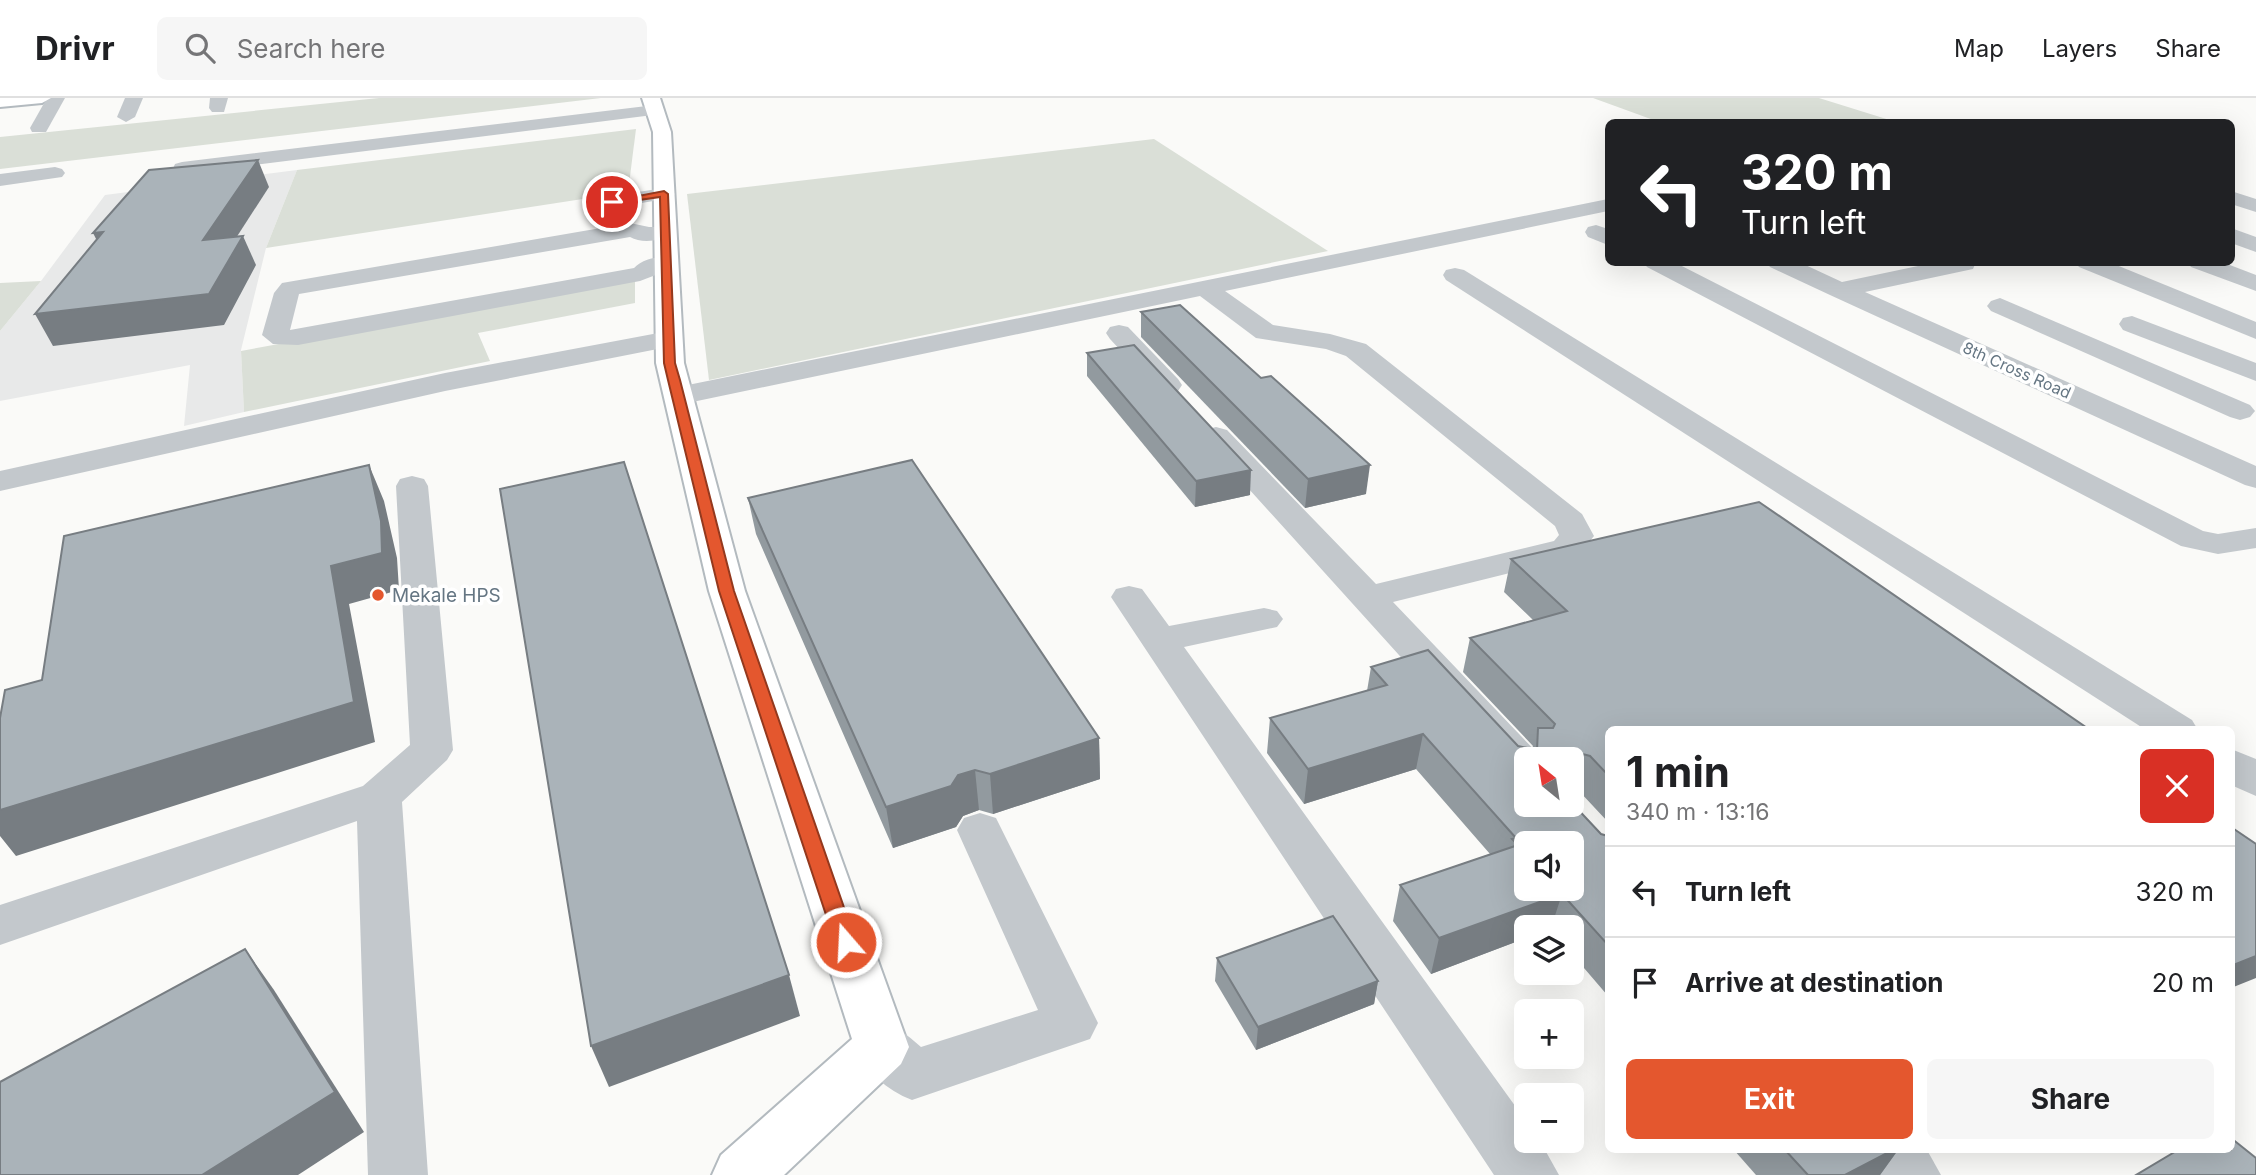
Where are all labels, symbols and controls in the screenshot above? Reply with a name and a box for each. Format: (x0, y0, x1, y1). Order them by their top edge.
search box (157, 17, 647, 80)
text: Drivr (35, 28, 115, 68)
icon: search (181, 29, 219, 67)
text: Search here (237, 33, 385, 64)
text: Map (1954, 34, 2004, 63)
text: Layers (2042, 34, 2117, 63)
text: Share (2155, 34, 2221, 63)
text: 320 m (1741, 143, 1893, 202)
icon: left (1626, 147, 1717, 238)
pin (582, 172, 642, 232)
icon: arrive (593, 183, 631, 221)
text: Turn left (1741, 203, 1866, 242)
street label: 8th Cross Road (1960, 337, 2074, 403)
place label: Mekale HPS (392, 584, 501, 607)
marker: Mekale HPS (370, 587, 386, 603)
text: 1 min (1626, 746, 1730, 797)
north arrow (1514, 747, 1584, 817)
map controls (1514, 747, 1584, 1153)
button: close (2140, 749, 2214, 823)
text: 340 m · 13:16 (1626, 798, 1770, 826)
button: sound (1514, 831, 1584, 901)
icon: left (1626, 873, 1664, 911)
text: Turn left (1685, 876, 1791, 907)
text: 320 m (2136, 876, 2214, 907)
position arrow (809, 905, 883, 979)
button: layers (1514, 915, 1584, 985)
icon: arrive (1626, 964, 1664, 1002)
text: Arrive at destination (1685, 967, 1944, 998)
text: 20 m (2152, 967, 2214, 998)
button: + (1514, 999, 1584, 1069)
button: Exit (1626, 1059, 1913, 1139)
button: Share (1927, 1059, 2214, 1139)
button: − (1514, 1083, 1584, 1153)

